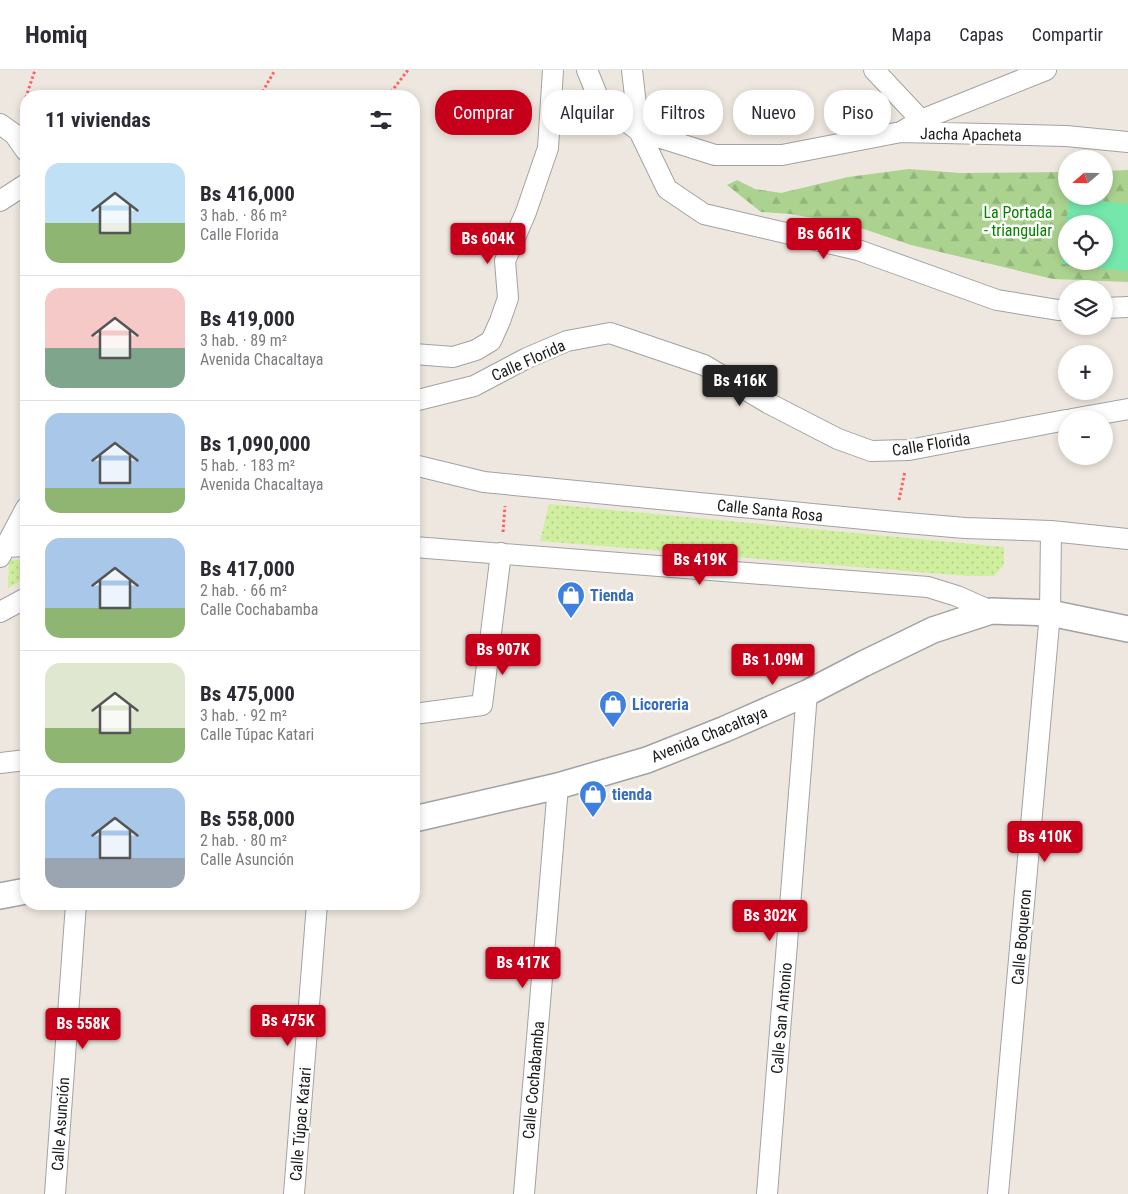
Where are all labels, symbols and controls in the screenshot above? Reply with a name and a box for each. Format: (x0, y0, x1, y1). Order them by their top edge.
text: Homiq (25, 21, 87, 49)
text: Mapa (892, 24, 931, 45)
text: Capas (959, 24, 1004, 45)
text: Compartir (1032, 24, 1103, 45)
chip: Comprar (435, 90, 532, 135)
chip: Alquilar (542, 90, 633, 135)
chip: Filtros (643, 90, 723, 135)
chip: Nuevo (733, 90, 814, 135)
chip: Piso (824, 90, 891, 135)
icon: filters (367, 106, 395, 134)
text: 11 viviendas (45, 108, 151, 132)
street label: Jacha Apacheta (920, 124, 1022, 145)
north arrow (1058, 150, 1112, 205)
map controls (1058, 150, 1113, 465)
text: Bs 416,000 (200, 182, 295, 206)
icon: home (85, 183, 145, 243)
park label: La Portada - triangular (983, 203, 1053, 240)
text: 3 hab. · 86 m² (200, 206, 287, 225)
button: locate (1058, 215, 1113, 270)
pin: Bs 661K (778, 218, 870, 260)
pin: Bs 604K (442, 222, 534, 265)
text: Bs 661K (797, 224, 851, 243)
text: Calle Florida (200, 225, 279, 244)
text: Bs 604K (461, 229, 515, 248)
button: layers (1058, 280, 1113, 335)
text: Bs 419,000 (200, 307, 295, 331)
icon: home (85, 308, 145, 368)
text: 3 hab. · 89 m² (200, 331, 287, 350)
street label: Calle Florida (488, 336, 568, 385)
button: + (1058, 345, 1113, 400)
text: Avenida Chacaltaya (200, 350, 323, 369)
pin: Bs 416K (694, 364, 786, 407)
text: Bs 416K (713, 371, 767, 390)
button: − (1058, 410, 1113, 465)
street label: Calle Florida (891, 429, 971, 460)
text: Bs 1,090,000 (200, 432, 311, 456)
icon: home (85, 433, 145, 493)
text: 5 hab. · 183 m² (200, 456, 295, 475)
text: Avenida Chacaltaya (200, 475, 323, 494)
street label: Calle Santa Rosa (716, 495, 824, 526)
pin: Bs 419K (654, 544, 746, 586)
text: Bs 419K (673, 550, 727, 569)
text: Bs 417,000 (200, 557, 295, 581)
icon: home (85, 558, 145, 618)
shop icon: Tienda (556, 580, 586, 619)
text: 2 hab. · 66 m² (200, 581, 287, 600)
place label: Tienda (590, 586, 634, 605)
text: Calle Cochabamba (200, 600, 318, 619)
pin: Bs 907K (457, 634, 549, 676)
text: Bs 907K (476, 640, 530, 659)
pin: Bs 1.09M (721, 644, 825, 686)
text: Bs 1.09M (743, 650, 803, 669)
text: Bs 475,000 (200, 682, 295, 706)
icon: home (85, 683, 145, 743)
shop icon: Licoreria (598, 689, 628, 728)
place label: Licoreria (632, 695, 689, 714)
street label: Avenida Chacaltaya (648, 703, 770, 766)
text: 3 hab. · 92 m² (200, 706, 287, 725)
text: Calle Túpac Katari (200, 725, 314, 744)
shop icon: tienda (578, 779, 608, 818)
place label: tienda (612, 785, 652, 804)
text: Bs 558,000 (200, 807, 295, 831)
icon: home (85, 808, 145, 868)
pin: Bs 410K (999, 820, 1091, 863)
text: Bs 410K (1018, 827, 1072, 846)
text: 2 hab. · 80 m² (200, 831, 287, 850)
text: Calle Asunción (200, 850, 294, 869)
street label: Calle Boqueron (1008, 889, 1035, 986)
pin: Bs 302K (724, 900, 816, 942)
text: Bs 302K (743, 906, 797, 925)
pin: Bs 417K (477, 946, 569, 989)
text: Bs 417K (496, 953, 550, 972)
street label: Calle San Antonio (767, 962, 796, 1074)
pin: Bs 475K (242, 1004, 334, 1047)
pin: Bs 558K (37, 1008, 129, 1050)
text: Bs 475K (261, 1011, 315, 1030)
text: Bs 558K (56, 1014, 110, 1033)
street label: Calle Cochabamba (519, 1020, 548, 1140)
street label: Calle Túpac Katari (286, 1066, 315, 1182)
street label: Calle Asunción (48, 1076, 73, 1172)

